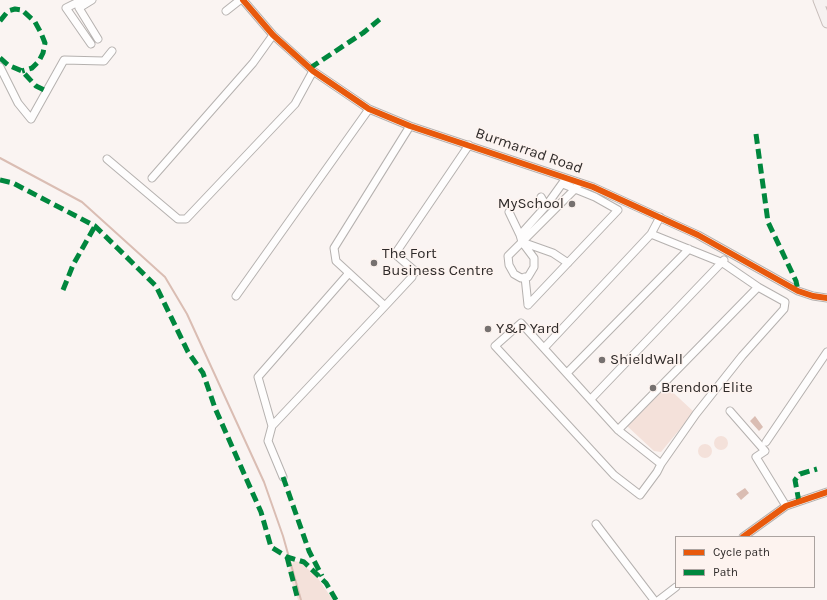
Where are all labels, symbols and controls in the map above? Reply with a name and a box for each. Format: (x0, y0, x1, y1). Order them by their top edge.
street label: Burmarrad Road (473, 124, 585, 178)
place label: MySchool (498, 195, 564, 213)
marker: MySchool (567, 199, 577, 209)
place label: The Fort Business Centre (382, 245, 494, 280)
marker: The Fort Business Centre (369, 258, 379, 268)
place label: Y&P Yard (496, 320, 560, 338)
marker: Y&P Yard (483, 324, 493, 334)
place label: ShieldWall (610, 351, 683, 369)
marker: ShieldWall (597, 355, 607, 365)
place label: Brendon Elite (661, 379, 753, 397)
marker: Brendon Elite (648, 383, 658, 393)
legend (675, 536, 815, 588)
text: Cycle path (713, 545, 770, 559)
text: Path (713, 565, 738, 579)

